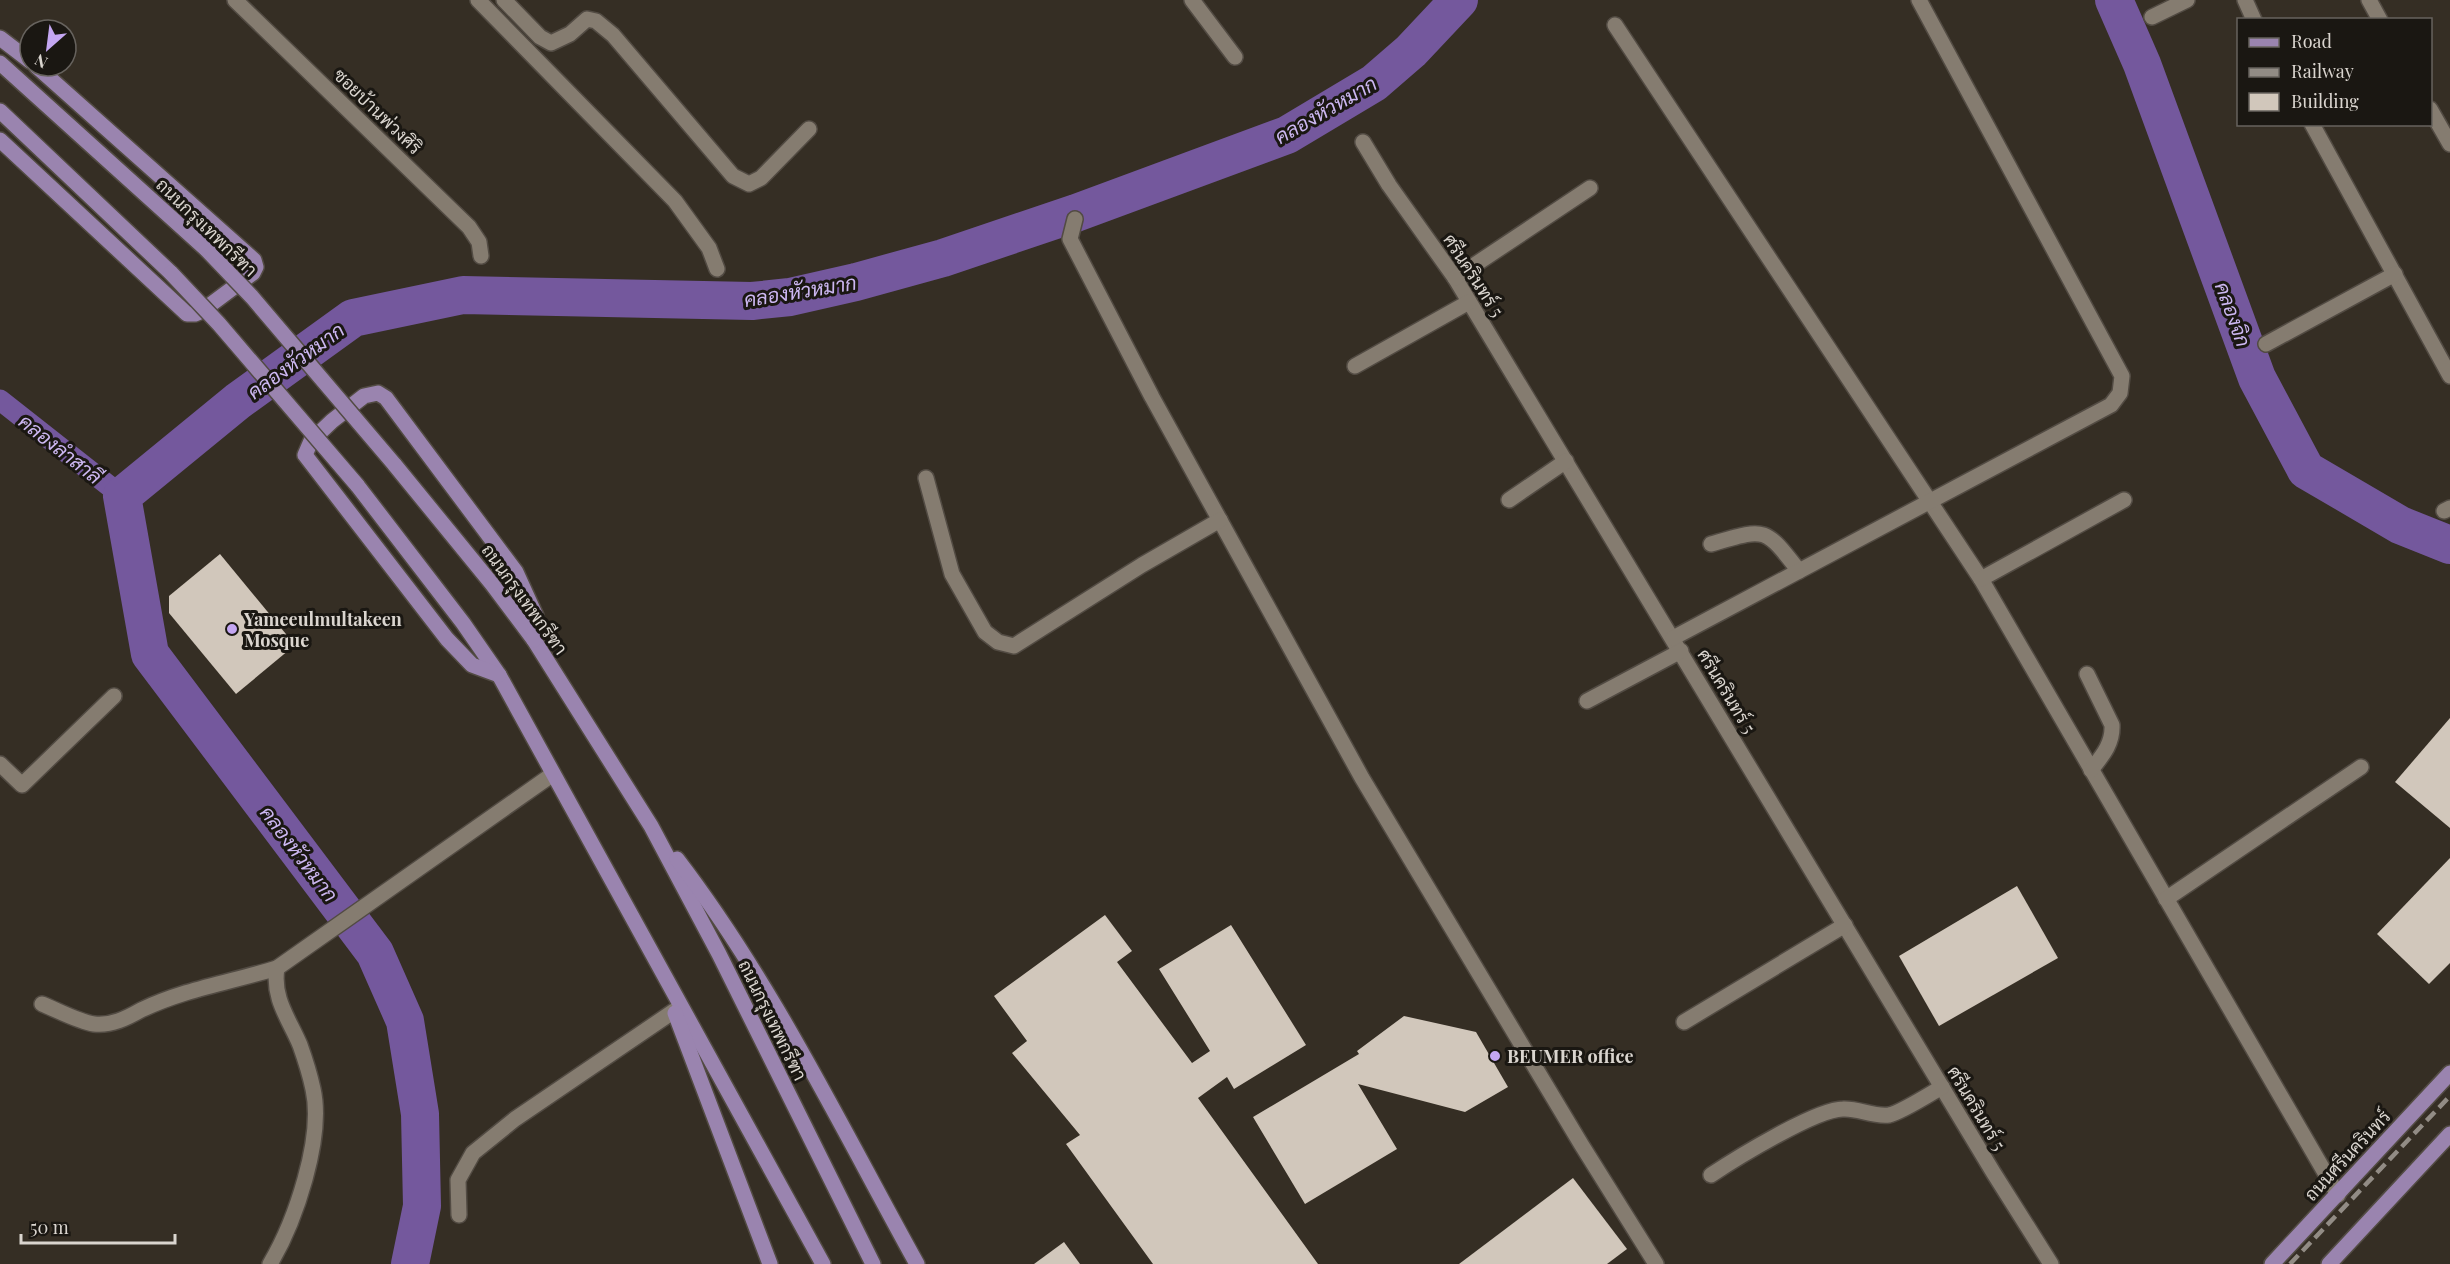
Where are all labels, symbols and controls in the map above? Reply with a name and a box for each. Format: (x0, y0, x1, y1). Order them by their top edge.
north arrow (18, 18, 78, 78)
legend (2237, 18, 2432, 126)
text: Road (2291, 29, 2332, 53)
text: N (30, 49, 51, 74)
text: Railway (2291, 59, 2354, 83)
street label: ซอยบ้านพ่วงศิริ (329, 63, 427, 159)
water label: คลองหัวหมาก (1269, 69, 1381, 149)
text: Building (2291, 89, 2359, 113)
street label: ถนนกรุงเทพกรีฑา (151, 173, 263, 282)
street label: ศรีนครินทร์ 5 (1438, 229, 1510, 321)
water label: คลองหัวหมาก (742, 268, 858, 312)
water label: คลองจิก (2210, 278, 2258, 350)
water label: คลองหัวหมาก (241, 316, 349, 404)
water label: คลองลำสาลี (14, 407, 109, 490)
street label: ถนนกรุงเทพกรีฑา (476, 539, 573, 660)
place label: Yameeulmultakeen Mosque (243, 607, 402, 652)
marker: Yameeulmultakeen Mosque (225, 622, 239, 636)
street label: ศรีนครินทร์ 5 (1692, 644, 1762, 738)
water label: คลองหัวหมาก (255, 799, 345, 907)
street label: ถนนกรุงเทพกรีฑา (732, 956, 813, 1085)
place label: BEUMER office (1507, 1044, 1634, 1068)
marker: BEUMER office (1488, 1049, 1502, 1063)
street label: ศรีนครินทร์ 5 (1942, 1061, 2012, 1155)
street label: ถนนศรีนครินทร์ (2299, 1104, 2396, 1206)
scale bar (21, 1207, 176, 1245)
text: 50 m (30, 1215, 69, 1239)

